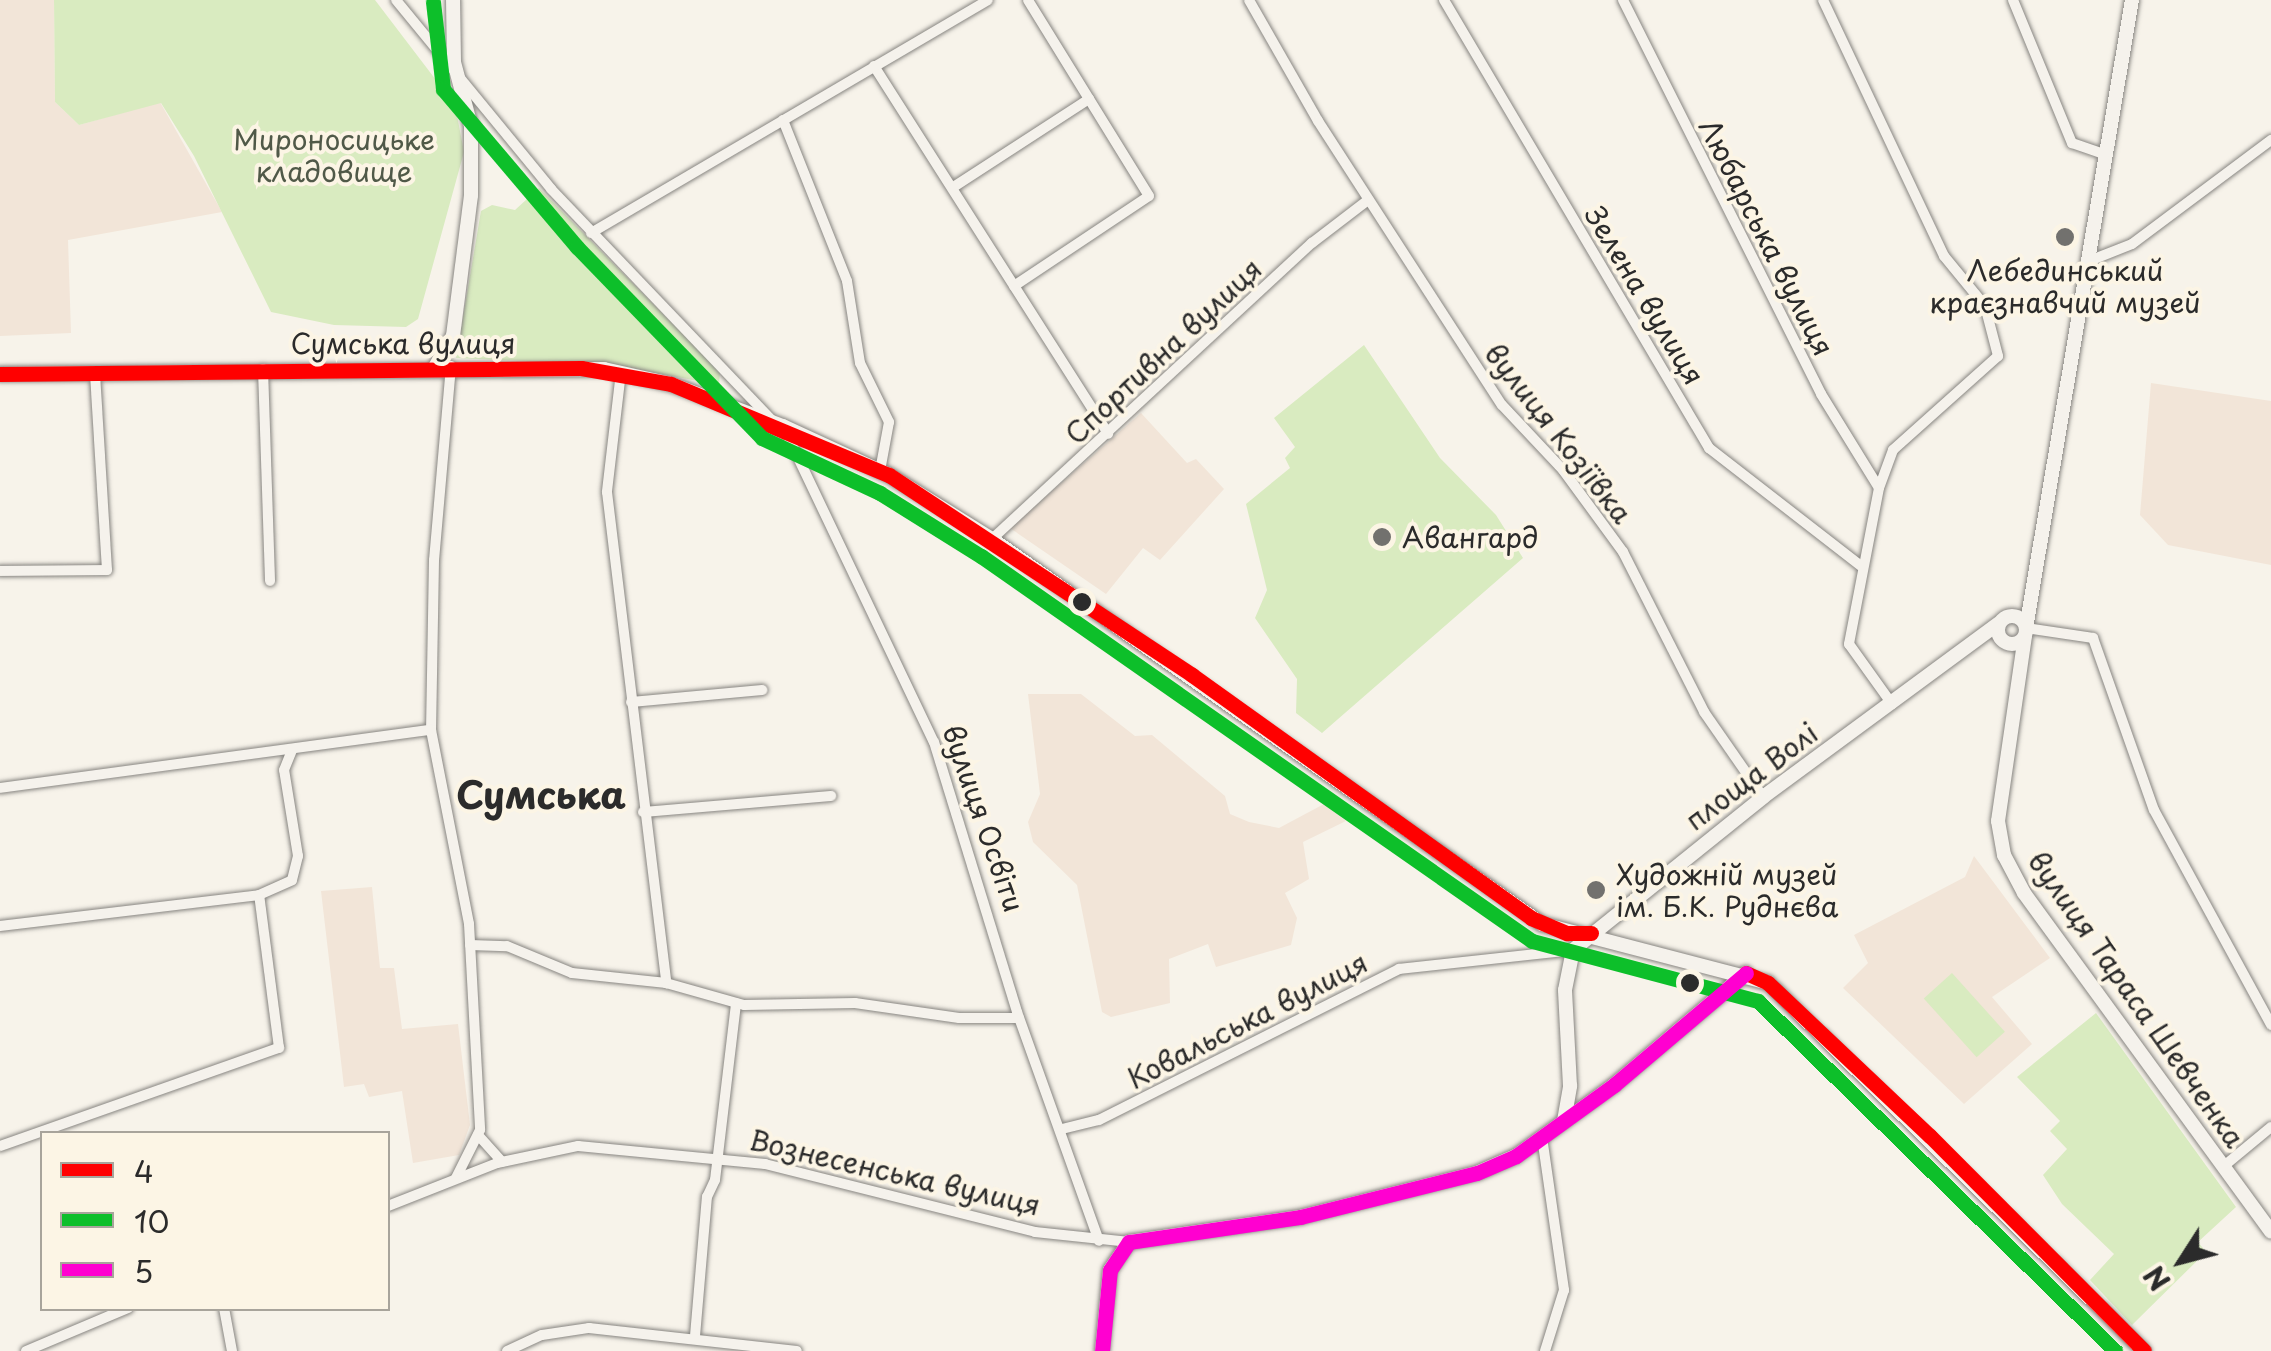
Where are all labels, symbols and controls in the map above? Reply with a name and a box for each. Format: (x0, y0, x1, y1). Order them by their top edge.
street label: Любарська вулиця (1693, 113, 1841, 361)
park label: Мироносицьке кладовище (233, 122, 435, 188)
street label: Зелена вулиця (1578, 199, 1712, 391)
marker: Лебединський краєзнавчий музей (2054, 226, 2076, 248)
street label: Спортивна вулиця (1057, 251, 1269, 451)
place label: Лебединський краєзнавчий музей (1929, 253, 2201, 319)
street label: Сумська вулиця (290, 326, 516, 360)
street label: вулиця Козіївка (1478, 336, 1640, 530)
place label: Авангард (1402, 520, 1539, 554)
marker: Авангард (1371, 526, 1393, 548)
unlabelled marker (1072, 592, 1092, 612)
street label: площа Волі (1678, 715, 1824, 837)
street label: вулиця Освіти (936, 720, 1032, 916)
district label: Сумська (456, 771, 626, 817)
street label: вулиця Тараса Шевченка (2021, 843, 2253, 1155)
place label: Художній музей ім. Б.К. Руднєва (1616, 857, 1839, 923)
marker: Художній музей ім. Б.К. Руднєва (1585, 879, 1607, 901)
street label: Ковальська вулиця (1121, 945, 1373, 1095)
unlabelled marker (1680, 973, 1700, 993)
street label: Вознесенська вулиця (746, 1122, 1044, 1222)
legend (40, 1131, 390, 1311)
text: 4 (134, 1148, 154, 1193)
text: 10 (134, 1198, 169, 1243)
north arrow (2131, 1211, 2231, 1311)
text: 5 (134, 1248, 153, 1293)
text: N (2132, 1257, 2180, 1301)

